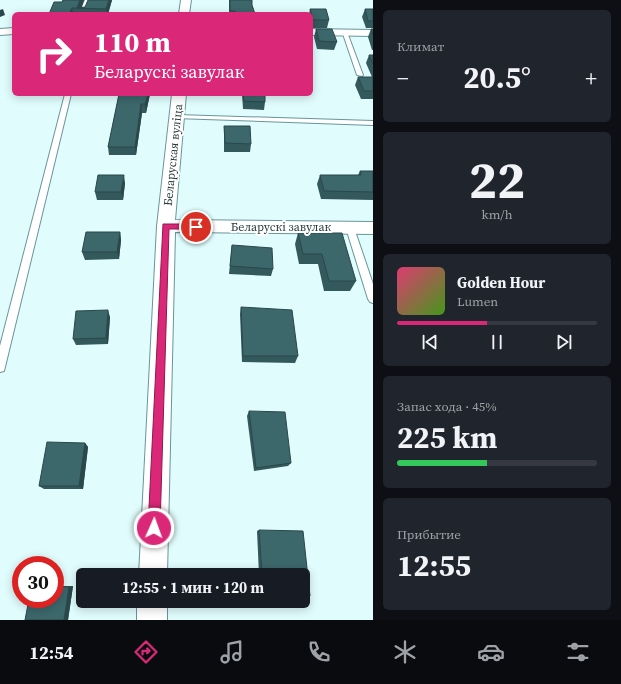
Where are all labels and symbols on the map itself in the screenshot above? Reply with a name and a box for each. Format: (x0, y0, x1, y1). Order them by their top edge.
street label: Беларуская вуліца (160, 102, 186, 207)
pin (179, 210, 213, 244)
street label: Беларускі завулак (231, 219, 332, 235)
position arrow (133, 507, 175, 549)
speed limit sign: 30 (12, 556, 64, 608)

